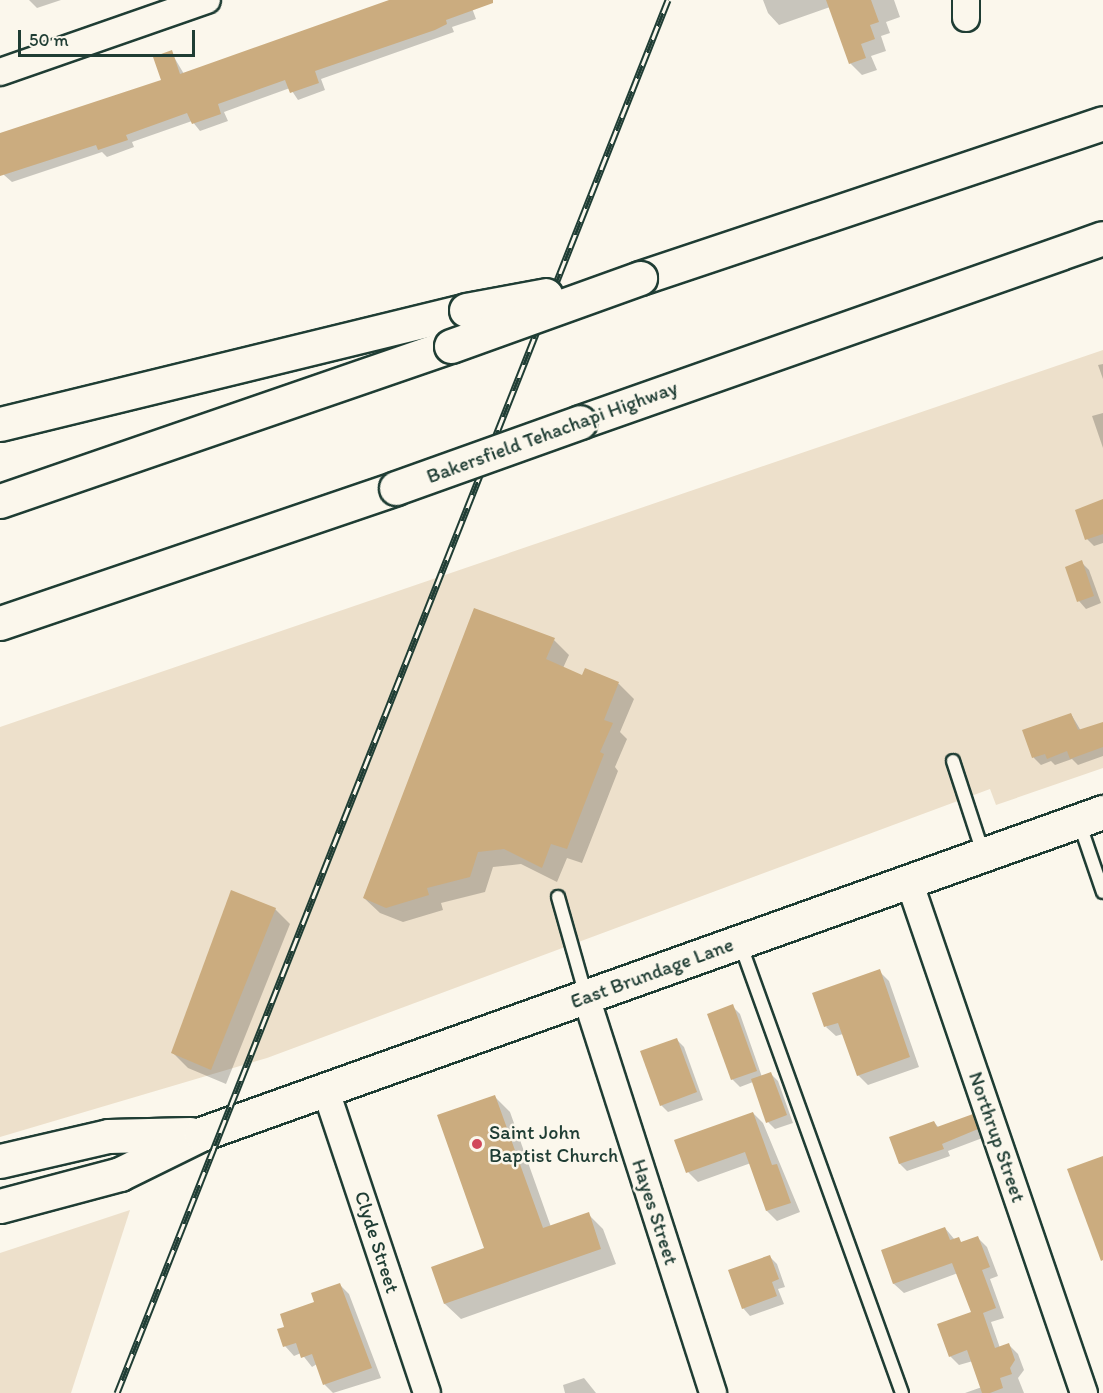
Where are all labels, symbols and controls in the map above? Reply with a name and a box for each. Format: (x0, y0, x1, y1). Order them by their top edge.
scale bar (21, 18, 198, 56)
text: 50 m (29, 29, 69, 51)
street label: Bakersfield Tehachapi Highway (423, 375, 681, 489)
street label: East Brundage Lane (567, 932, 737, 1014)
street label: Northrup Street (964, 1069, 1030, 1205)
place label: Saint John Baptist Church (489, 1120, 619, 1167)
marker: Saint John Baptist Church (470, 1137, 484, 1151)
street label: Hayes Street (627, 1156, 683, 1268)
street label: Clyde Street (349, 1188, 405, 1296)

